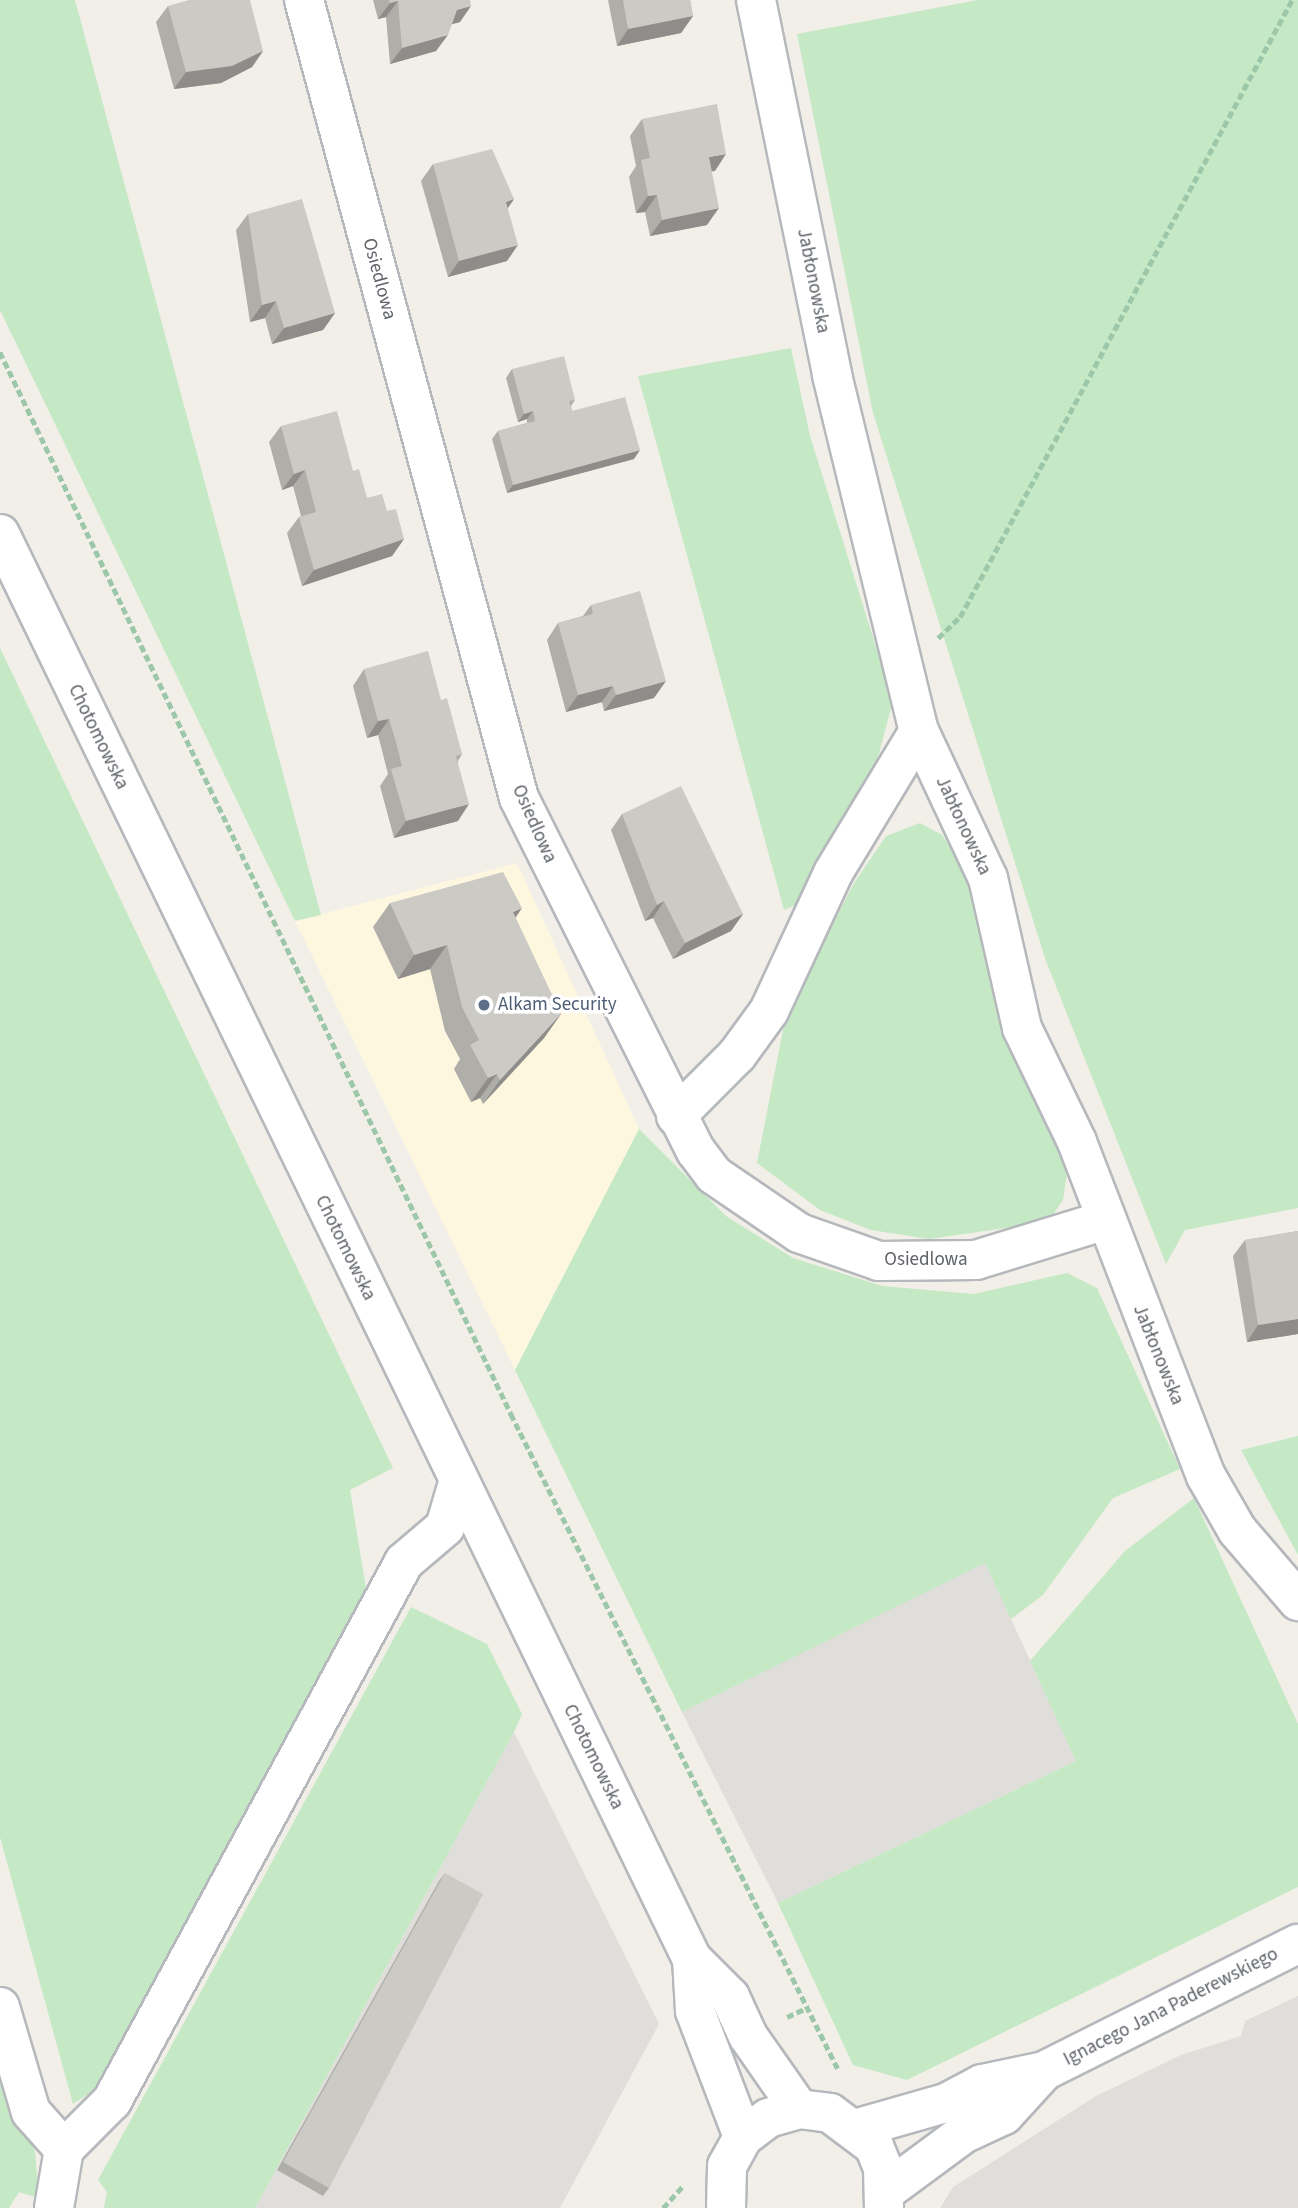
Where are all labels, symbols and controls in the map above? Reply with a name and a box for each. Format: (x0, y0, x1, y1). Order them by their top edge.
street label: Jabłonowska (792, 227, 834, 335)
street label: Osiedlowa (357, 236, 401, 322)
street label: Chotomowska (63, 681, 133, 793)
street label: Jabłonowska (930, 773, 996, 879)
street label: Osiedlowa (507, 781, 561, 867)
place label: Alkam Security (498, 994, 617, 1016)
marker: Alkam Security (476, 997, 492, 1013)
street label: Chotomowska (310, 1192, 380, 1304)
street label: Osiedlowa (884, 1249, 968, 1271)
street label: Jabłonowska (1128, 1302, 1188, 1408)
street label: Chotomowska (558, 1701, 628, 1813)
street label: Ignacego Jana Paderewskiego (1060, 1943, 1282, 2071)

